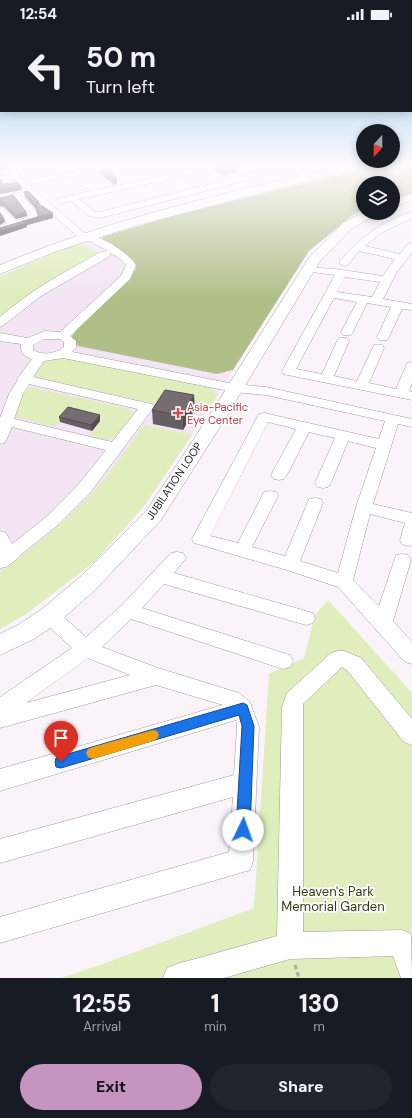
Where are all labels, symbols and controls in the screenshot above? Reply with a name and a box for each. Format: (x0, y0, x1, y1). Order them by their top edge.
text: 12:54 (20, 4, 57, 24)
text: 50 m (86, 39, 156, 76)
icon: left (20, 44, 72, 96)
text: Turn left (86, 75, 155, 99)
north arrow (356, 124, 400, 168)
map controls (356, 124, 400, 220)
button: layers (356, 176, 400, 220)
place label: Asia-Pacific Eye Center (187, 400, 248, 427)
marker: Asia-Pacific Eye Center (172, 407, 184, 419)
street label: JUBILATION LOOP (143, 440, 205, 522)
pin (44, 721, 78, 762)
icon: arrive (50, 727, 72, 749)
position arrow (222, 809, 264, 851)
park label: Heaven's Park Memorial Garden (281, 883, 385, 915)
text: 12:55 (73, 988, 132, 1019)
text: 1 (211, 988, 220, 1019)
text: 130 (299, 988, 339, 1019)
text: Arrival (83, 1018, 121, 1035)
text: min (204, 1018, 226, 1035)
text: m (313, 1018, 325, 1035)
button: Exit (20, 1064, 202, 1110)
button: Share (210, 1064, 392, 1110)

